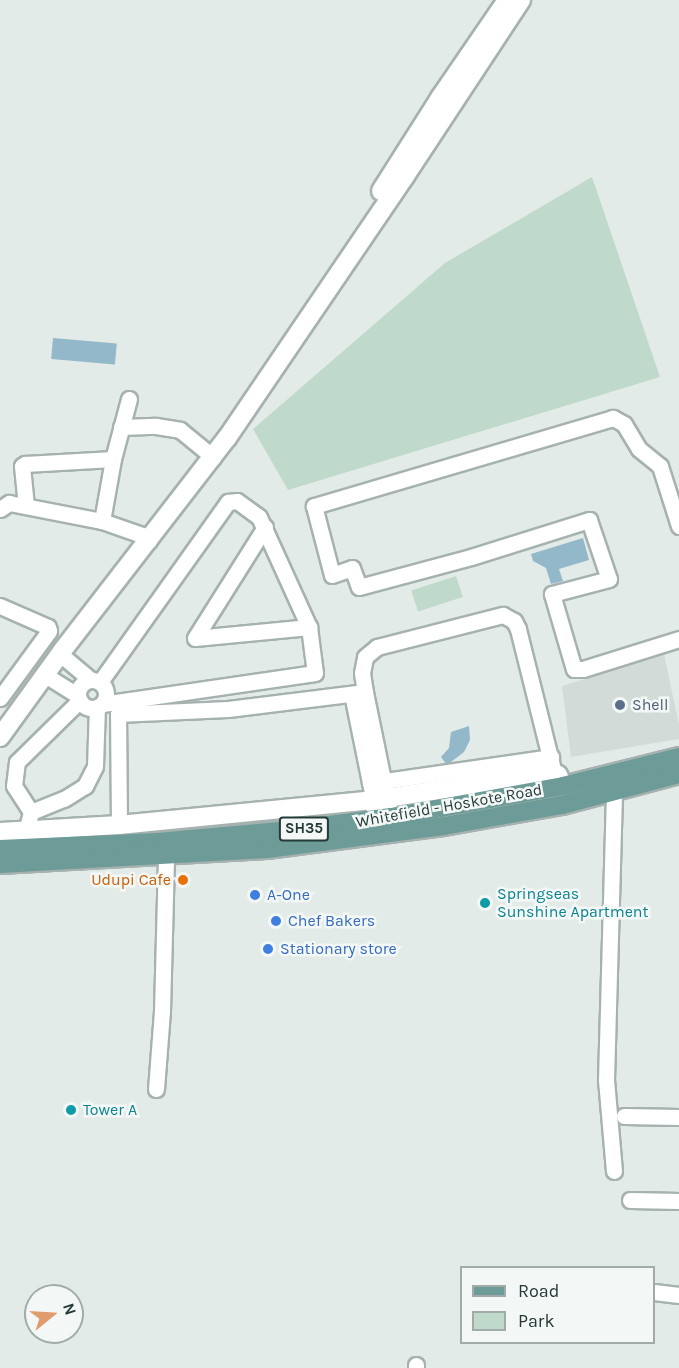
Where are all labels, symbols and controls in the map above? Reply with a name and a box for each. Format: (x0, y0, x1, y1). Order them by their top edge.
place label: Shell (632, 695, 669, 715)
marker: Shell (613, 698, 627, 712)
street label: Whitefield - Hoskote Road (354, 780, 544, 832)
road number: SH35 (278, 817, 330, 841)
place label: Udupi Cafe (91, 870, 171, 890)
marker: Udupi Cafe (176, 873, 190, 887)
place label: Springseas Sunshine Apartment (497, 884, 649, 922)
place label: A-One (267, 885, 310, 905)
marker: A-One (248, 888, 262, 902)
marker: Springseas Sunshine Apartment (478, 896, 492, 910)
place label: Chef Bakers (288, 911, 375, 931)
marker: Chef Bakers (269, 914, 283, 928)
place label: Stationary store (280, 939, 397, 959)
marker: Stationary store (261, 942, 275, 956)
place label: Tower A (83, 1100, 137, 1120)
marker: Tower A (64, 1103, 78, 1117)
legend (460, 1266, 655, 1344)
text: Road (518, 1280, 559, 1302)
north arrow (24, 1284, 84, 1344)
text: N (59, 1300, 80, 1317)
text: Park (518, 1310, 555, 1332)

